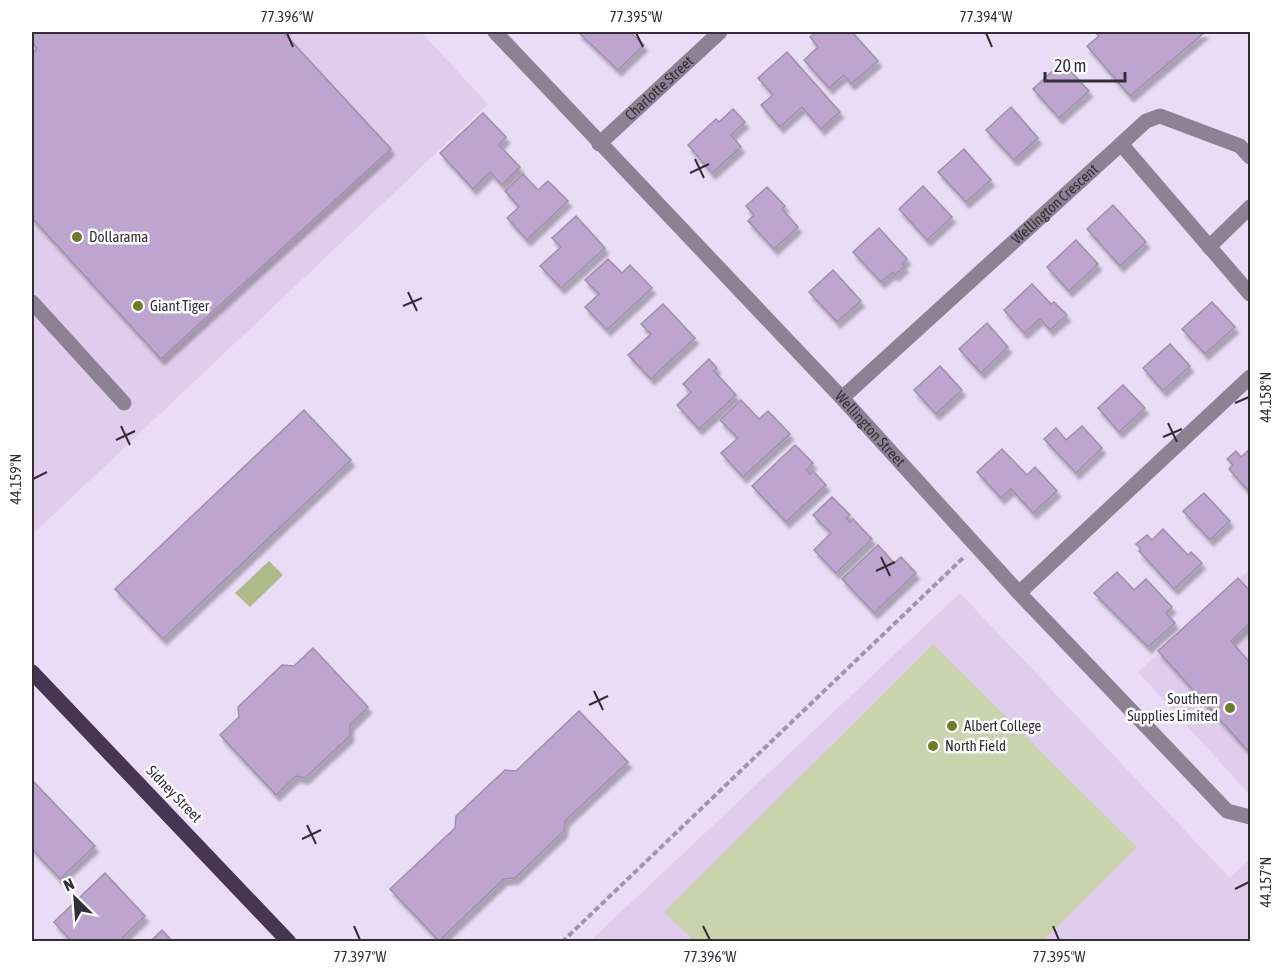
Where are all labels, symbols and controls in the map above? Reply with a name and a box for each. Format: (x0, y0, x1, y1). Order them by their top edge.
text: 77.396°W (261, 8, 314, 25)
text: 77.395°W (610, 8, 663, 25)
text: 77.394°W (960, 8, 1013, 25)
scale bar (1045, 45, 1124, 83)
street label: Charlotte Street (621, 52, 696, 124)
text: 20 m (1054, 55, 1086, 76)
street label: Wellington Crescent (1008, 160, 1101, 247)
place label: Dollarama (89, 228, 148, 245)
marker: Dollarama (70, 230, 84, 244)
place label: Giant Tiger (150, 297, 210, 314)
marker: Giant Tiger (131, 299, 145, 313)
text: 44.158°N (1257, 372, 1274, 422)
street label: Wellington Street (832, 387, 909, 470)
text: 44.159°N (7, 454, 24, 504)
place label: Southern Supplies Limited (1127, 690, 1218, 724)
marker: Southern Supplies Limited (1223, 701, 1237, 715)
place label: Albert College (964, 717, 1041, 734)
marker: Albert College (945, 719, 959, 733)
place label: North Field (945, 737, 1006, 754)
marker: North Field (926, 739, 940, 753)
street label: Sidney Street (143, 762, 205, 825)
text: 44.157°N (1257, 857, 1274, 907)
north arrow (45, 868, 105, 928)
text: N (61, 874, 77, 895)
text: 77.397°W (334, 948, 387, 965)
text: 77.396°W (684, 948, 737, 965)
text: 77.395°W (1033, 948, 1086, 965)

